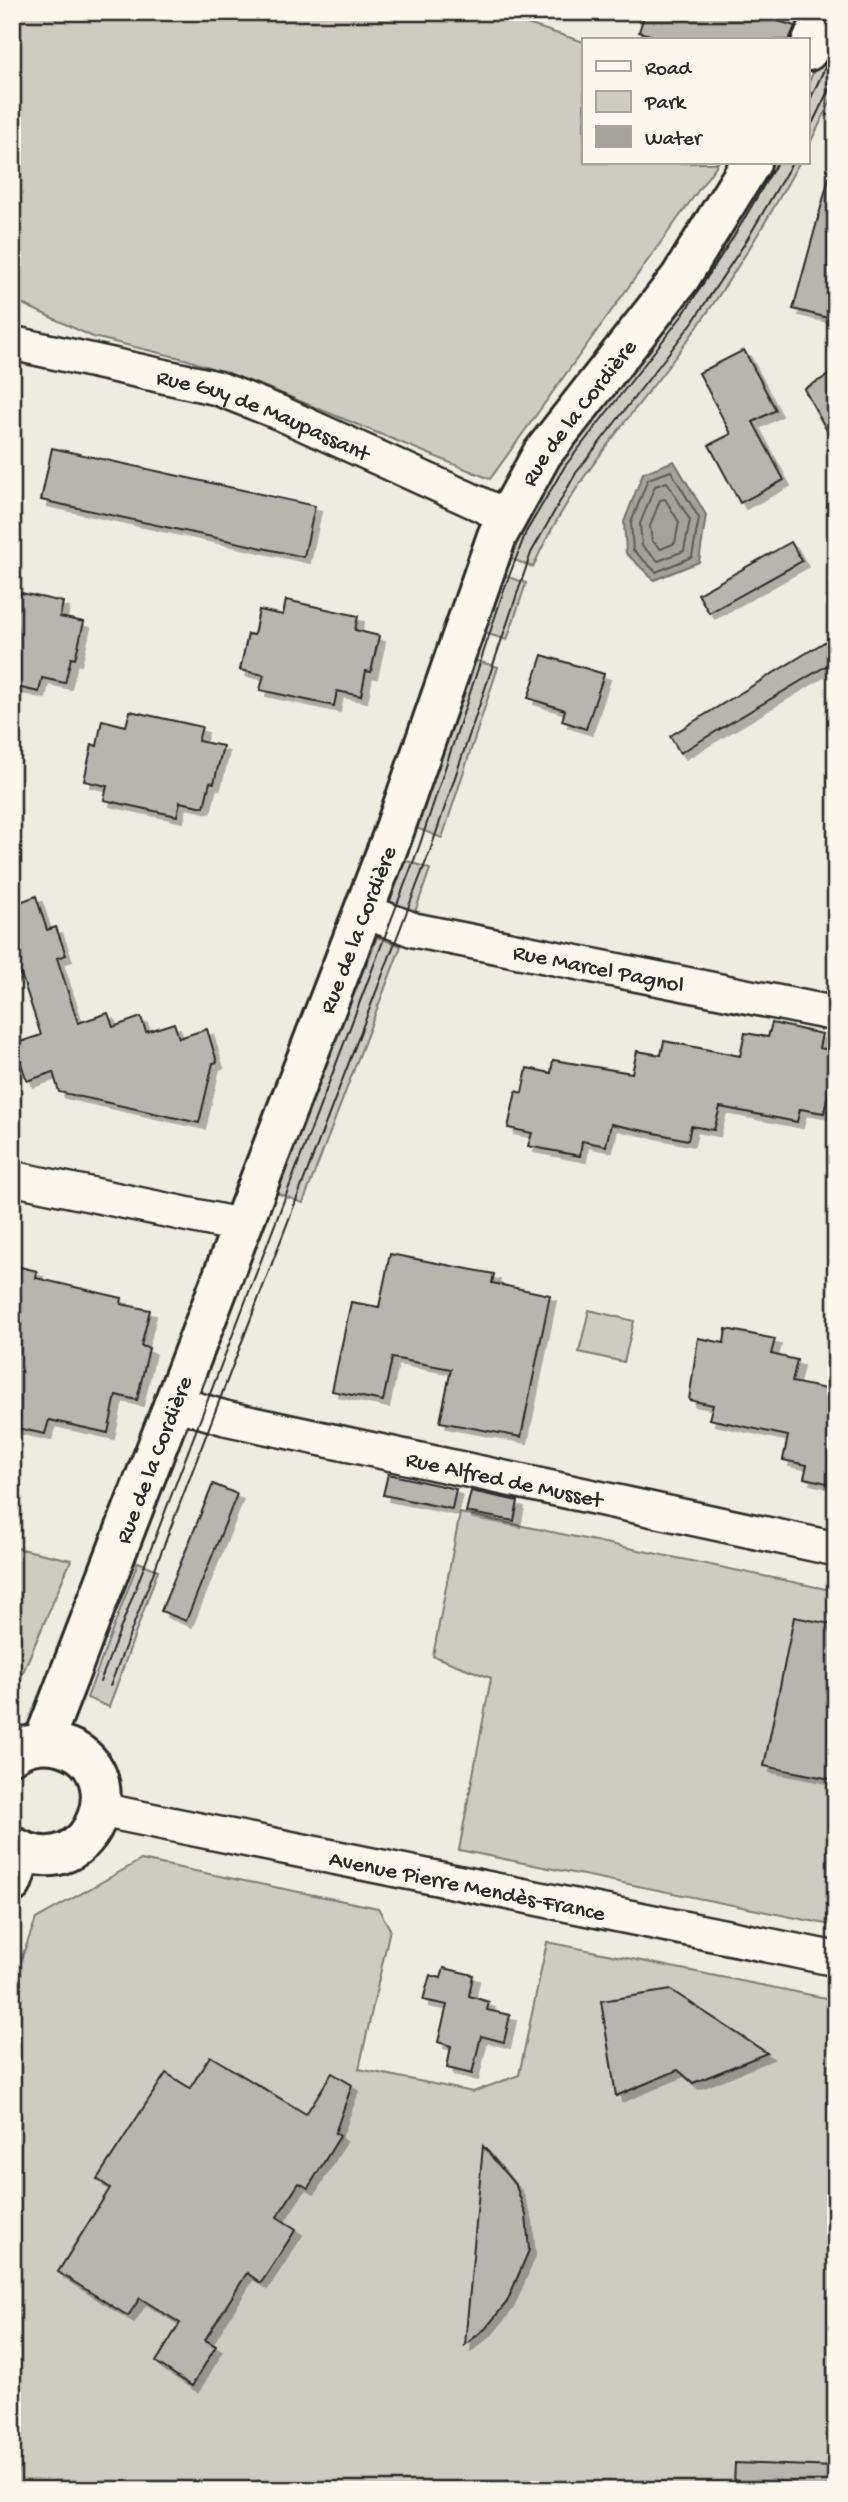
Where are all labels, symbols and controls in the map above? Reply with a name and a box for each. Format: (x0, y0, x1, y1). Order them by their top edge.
legend (582, 38, 810, 164)
text: Road (645, 58, 693, 83)
text: Park (644, 92, 688, 117)
text: Water (645, 128, 703, 153)
street label: Rue de la Cordière (517, 334, 645, 492)
street label: Rue Guy de Maupassant (154, 365, 375, 470)
street label: Rue de la Cordière (315, 842, 405, 1018)
street label: Rue Marcel Pagnol (510, 940, 686, 1000)
street label: Rue de la Cordière (111, 1372, 200, 1548)
street label: Rue Alfred de Musset (403, 1447, 606, 1516)
street label: Avenue Pierre Mendès-France (326, 1847, 608, 1929)

